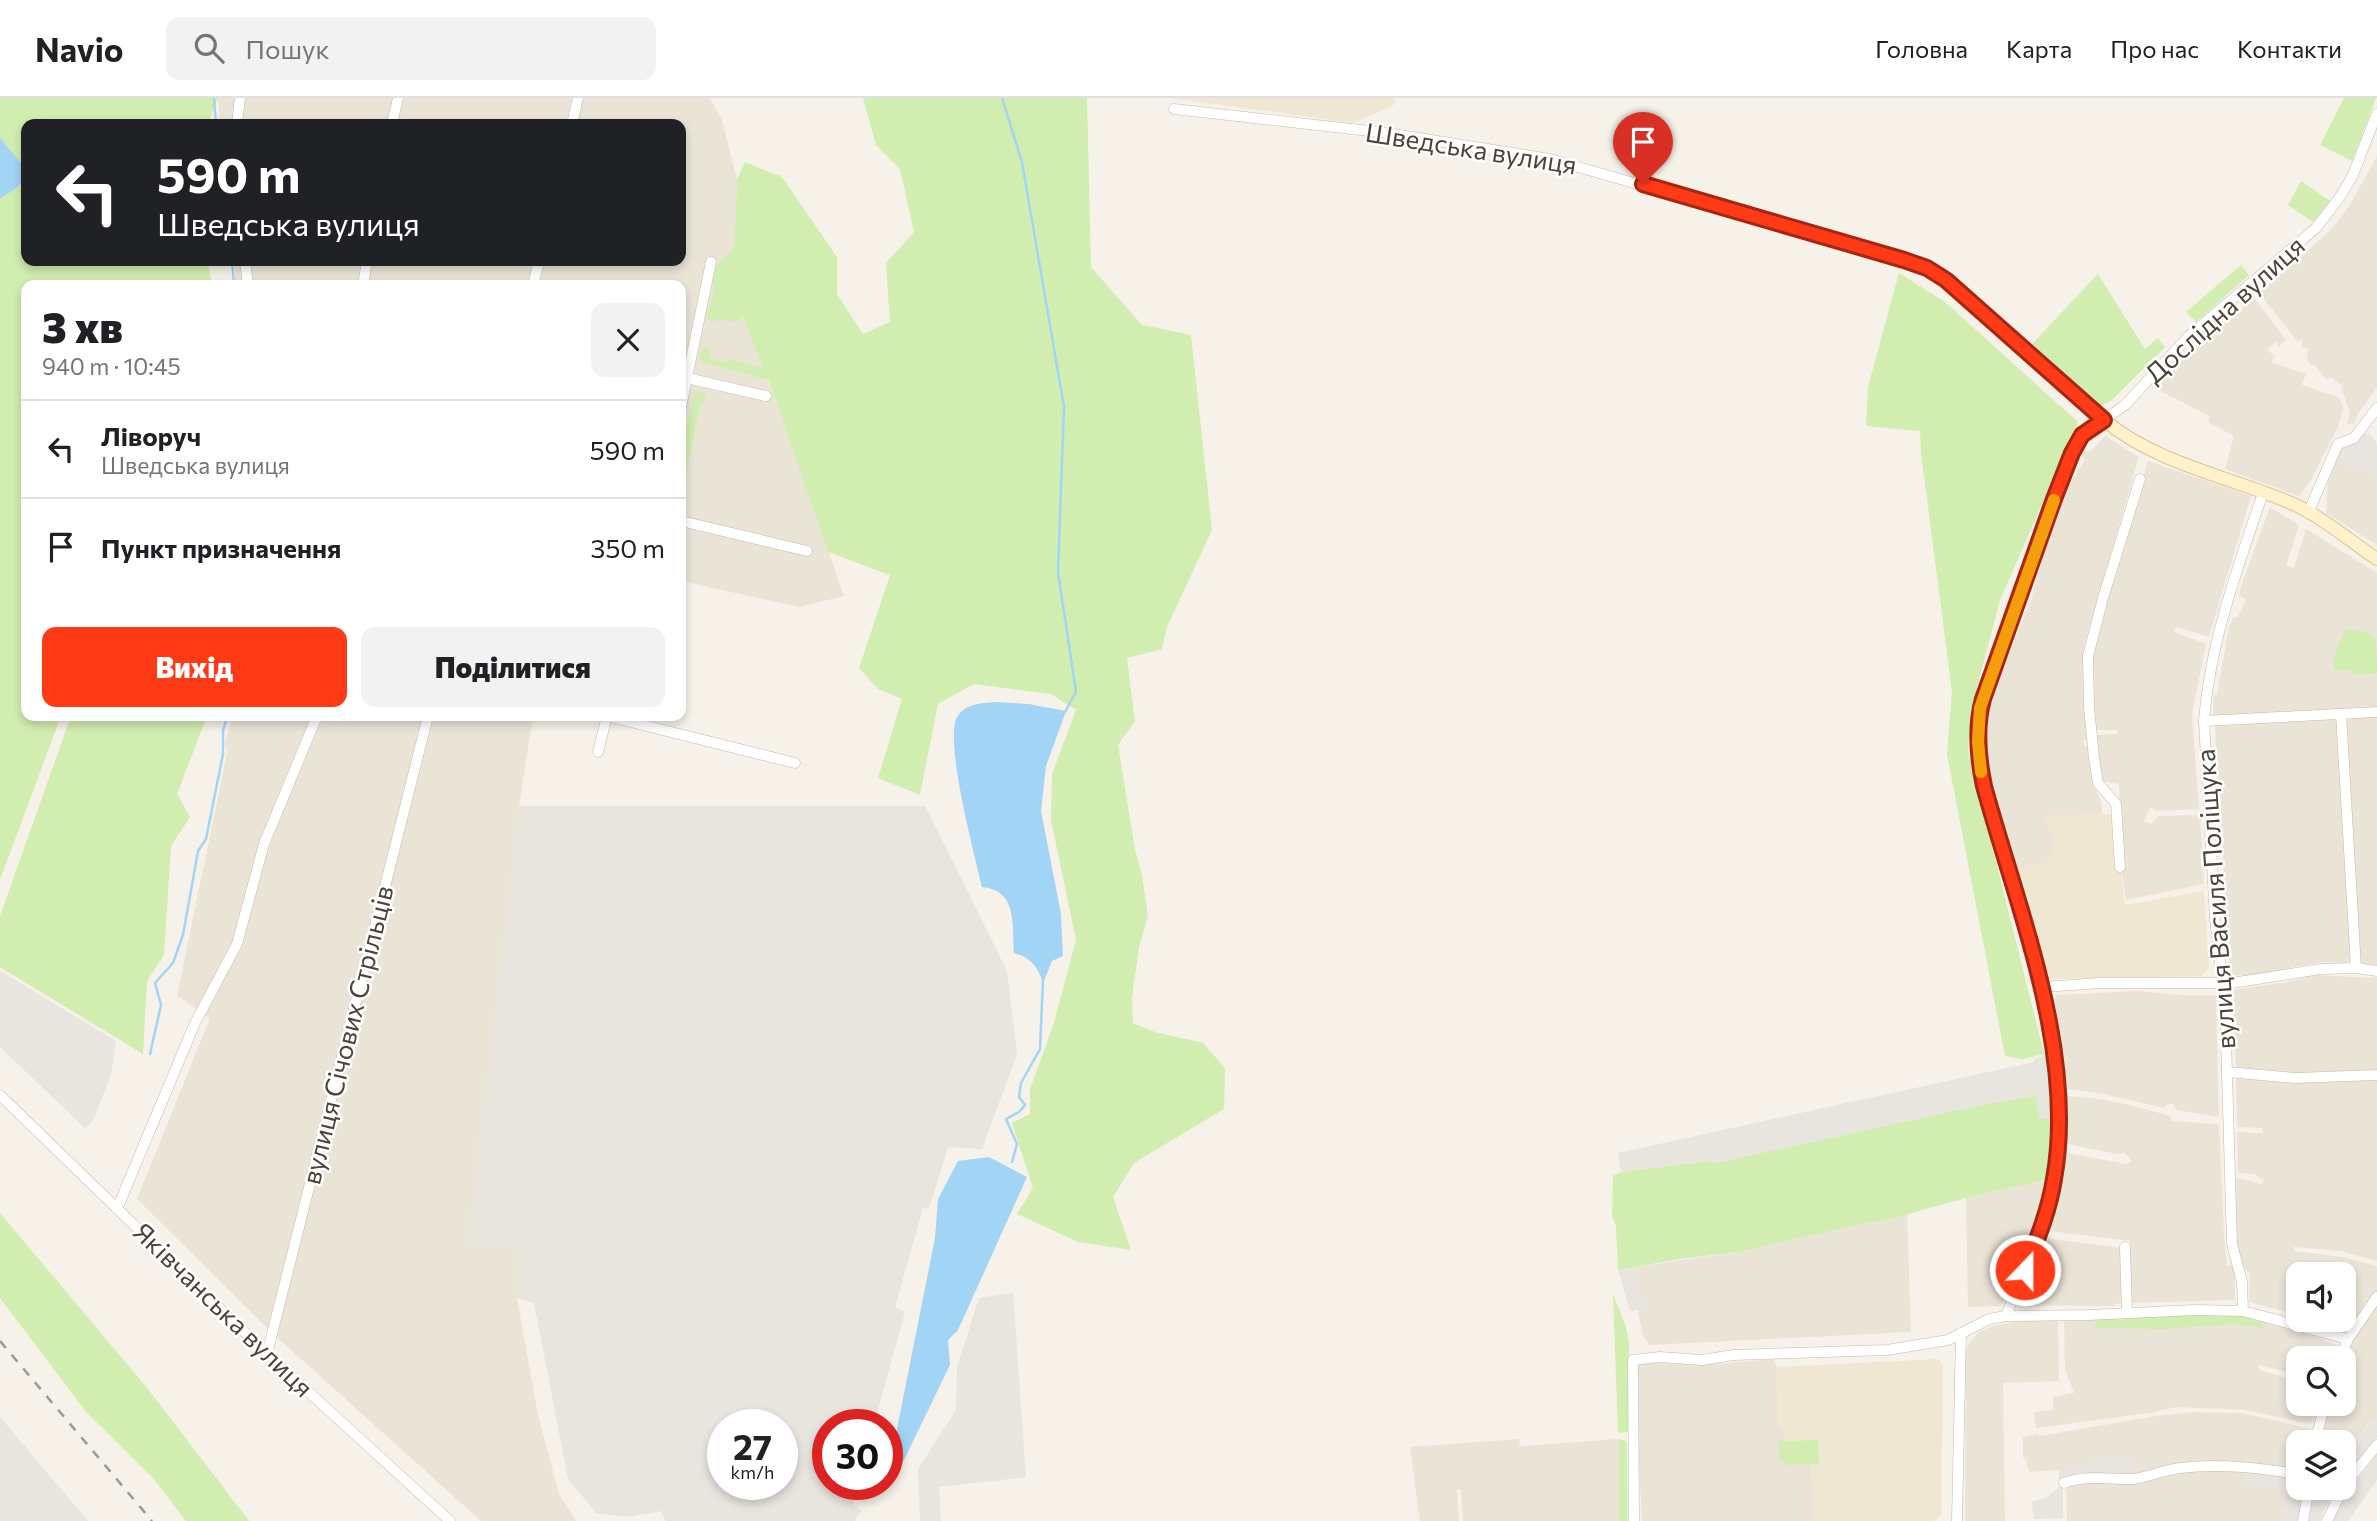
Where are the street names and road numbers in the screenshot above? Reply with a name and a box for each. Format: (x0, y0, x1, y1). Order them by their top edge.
street label: Шведська вулиця (1363, 116, 1579, 180)
street label: Дослідна вулиця (2138, 229, 2310, 389)
street label: вулиця Василя Поліщука (2189, 748, 2240, 1050)
street label: вулиця Січових Стрільців (294, 882, 399, 1187)
street label: Яківчанська вулиця (128, 1215, 320, 1403)

